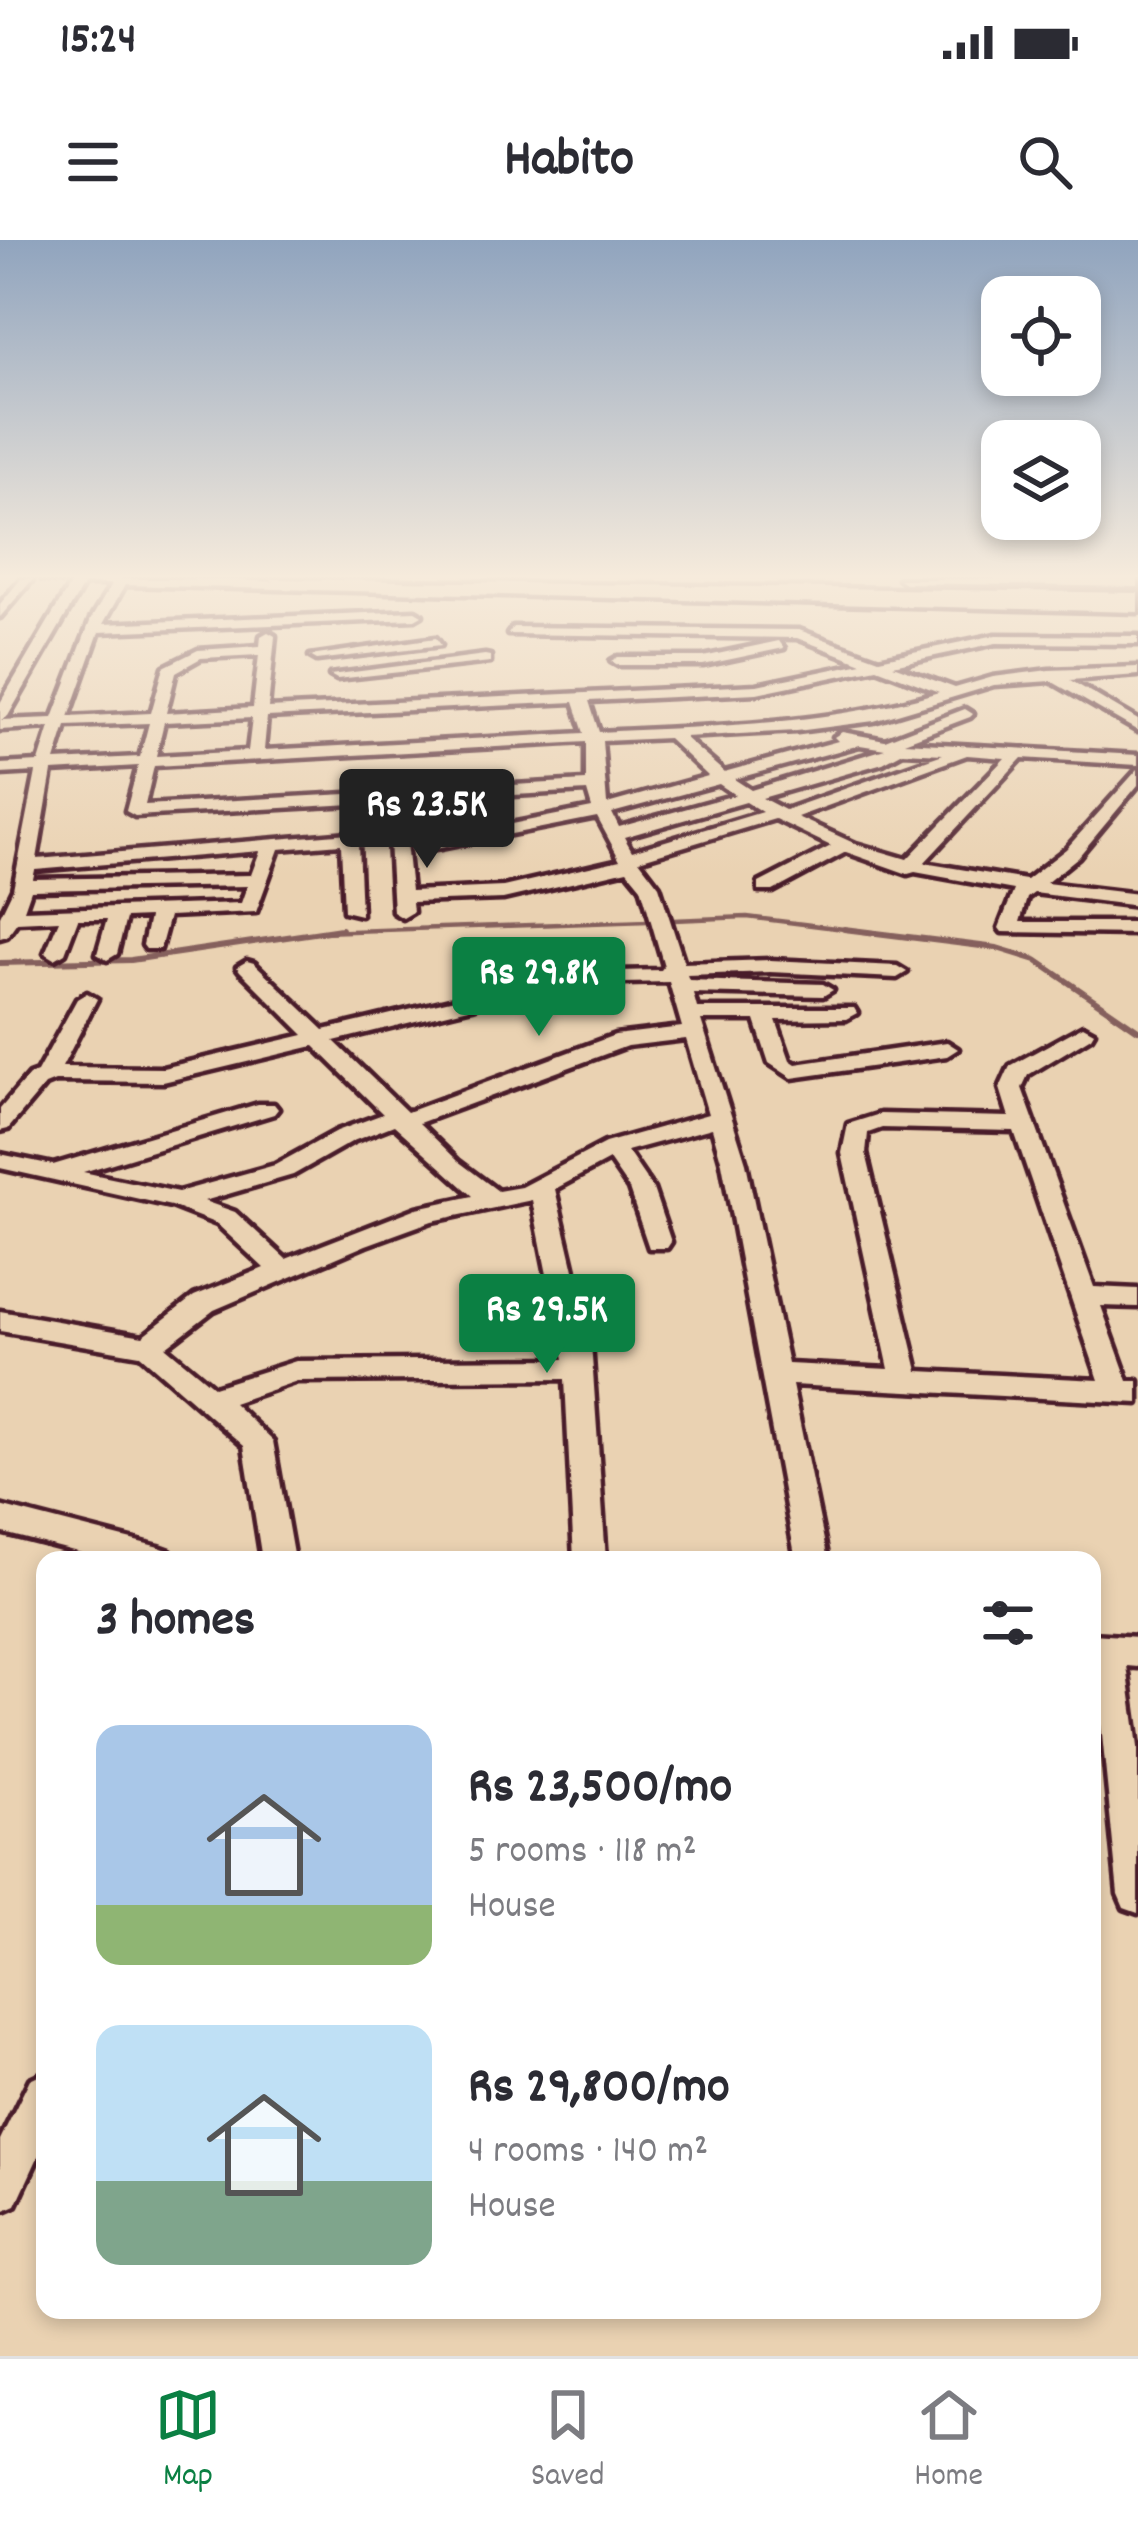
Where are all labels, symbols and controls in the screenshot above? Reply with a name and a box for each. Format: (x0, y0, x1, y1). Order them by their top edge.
text: 15:24 (60, 10, 137, 74)
text: Habito (504, 124, 634, 201)
icon: menu (60, 129, 126, 195)
icon: search (1012, 129, 1078, 195)
map controls (981, 276, 1101, 540)
button: locate (981, 276, 1101, 396)
button: layers (981, 420, 1101, 540)
pin: Rs 23.5K (303, 769, 551, 871)
text: Rs 23.5K (366, 780, 488, 835)
pin: Rs 29.8K (415, 937, 663, 1039)
text: Rs 29.8K (479, 948, 599, 1003)
pin: Rs 29.5K (423, 1274, 671, 1376)
text: Rs 29.5K (486, 1285, 608, 1340)
text: 3 homes (96, 1587, 255, 1659)
icon: filters (975, 1590, 1041, 1656)
text: Rs 23,500/mo (468, 1754, 732, 1826)
icon: home (192, 1773, 336, 1917)
text: 5 rooms · 118 m² (468, 1826, 697, 1881)
text: House (468, 1881, 556, 1936)
text: Rs 29,800/mo (468, 2054, 730, 2126)
icon: home (192, 2073, 336, 2217)
text: 4 rooms · 140 m² (468, 2126, 708, 2181)
text: House (468, 2181, 556, 2236)
tab: Map (155, 2382, 221, 2501)
tab: Saved (531, 2382, 604, 2501)
tab: Home (914, 2382, 983, 2501)

